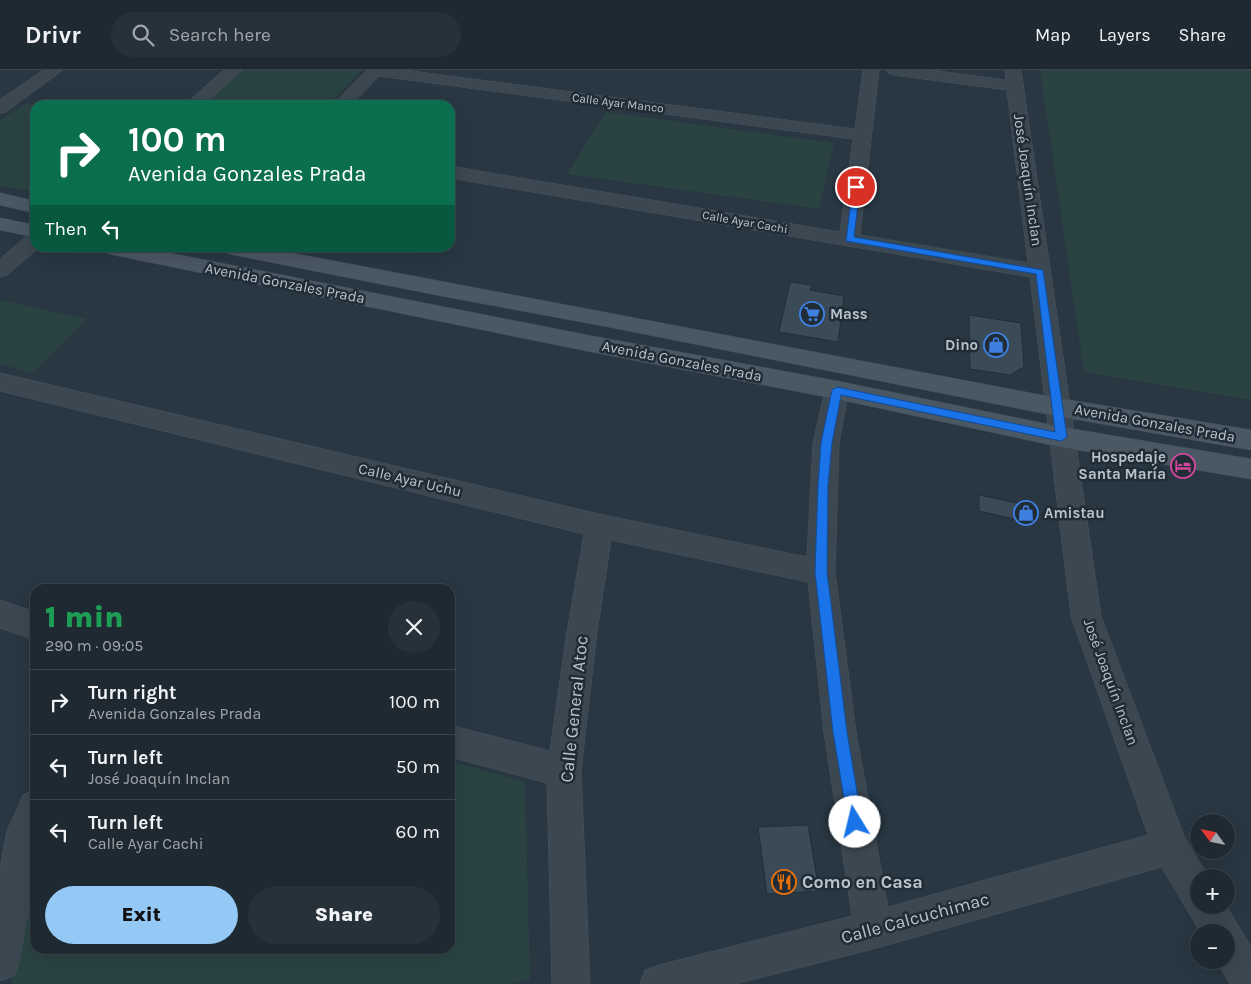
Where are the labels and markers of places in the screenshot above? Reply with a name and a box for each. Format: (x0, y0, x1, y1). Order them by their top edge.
pin (835, 166, 877, 208)
supermarket icon: Mass (799, 301, 825, 327)
place label: Mass (830, 305, 868, 323)
shop icon: Dino (983, 332, 1009, 358)
place label: Dino (945, 336, 978, 354)
place label: Hospedaje Santa María (1078, 448, 1166, 483)
hotel icon: Hospedaje Santa María (1170, 453, 1196, 479)
shop icon: Amistau (1013, 500, 1039, 526)
place label: Amistau (1044, 504, 1105, 522)
restaurant icon: Como en Casa (771, 869, 797, 895)
place label: Como en Casa (802, 871, 923, 893)

